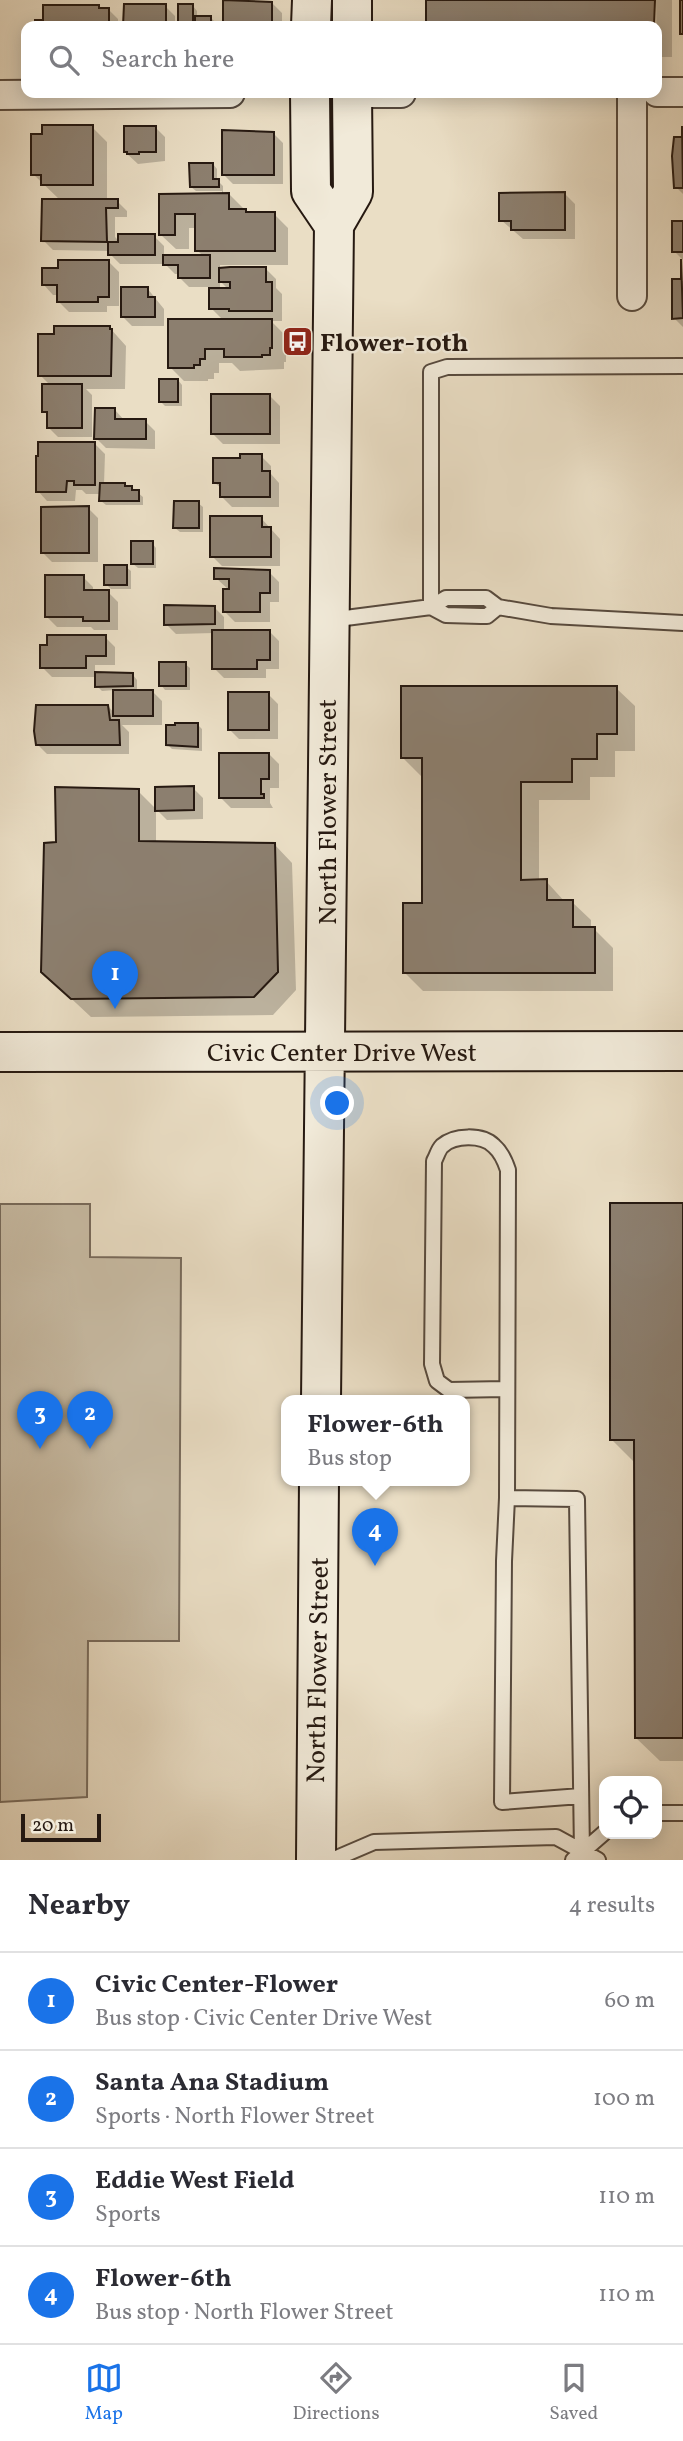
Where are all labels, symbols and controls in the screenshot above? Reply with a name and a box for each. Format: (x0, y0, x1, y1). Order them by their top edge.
search box (21, 21, 662, 98)
icon: search (45, 41, 83, 79)
text: Search here (101, 42, 234, 78)
bus stop icon: Flower-10th (280, 325, 314, 359)
place label: Flower-10th (320, 326, 468, 362)
street label: North Flower Street (311, 699, 347, 925)
pin: 1 (92, 951, 138, 1009)
street label: Civic Center Drive West (207, 1036, 477, 1072)
your location (320, 1086, 354, 1120)
pin: 3 (17, 1391, 63, 1449)
pin: 2 (67, 1391, 113, 1449)
popup (281, 1395, 470, 1486)
text: Flower-6th (307, 1407, 444, 1443)
text: Bus stop (307, 1443, 392, 1475)
pin: 4 (352, 1508, 398, 1566)
street label: North Flower Street (299, 1557, 339, 1783)
map controls (599, 1776, 662, 1839)
button: locate (599, 1776, 662, 1839)
scale bar (21, 1811, 102, 1843)
text: 20 m (32, 1813, 74, 1839)
text: Nearby (28, 1885, 130, 1927)
text: 4 results (569, 1890, 655, 1922)
text: Civic Center-Flower (95, 1967, 338, 2003)
text: 1 (46, 1985, 56, 2017)
text: 60 m (605, 1985, 655, 2017)
text: Bus stop · Civic Center Drive West (95, 2003, 432, 2035)
text: Santa Ana Stadium (95, 2065, 329, 2101)
text: 2 (45, 2083, 57, 2115)
text: 100 m (593, 2083, 655, 2115)
text: Sports · North Flower Street (95, 2101, 374, 2133)
text: Eddie West Field (95, 2163, 295, 2199)
text: 3 (45, 2181, 57, 2213)
text: 110 m (598, 2181, 655, 2213)
text: Sports (95, 2199, 161, 2231)
text: Flower-6th (95, 2261, 232, 2297)
text: 4 (44, 2279, 58, 2311)
text: 110 m (598, 2279, 655, 2311)
text: Bus stop · North Flower Street (95, 2297, 394, 2329)
tab: Map (85, 2359, 123, 2427)
tab: Directions (293, 2359, 380, 2427)
tab: Saved (549, 2359, 598, 2427)

